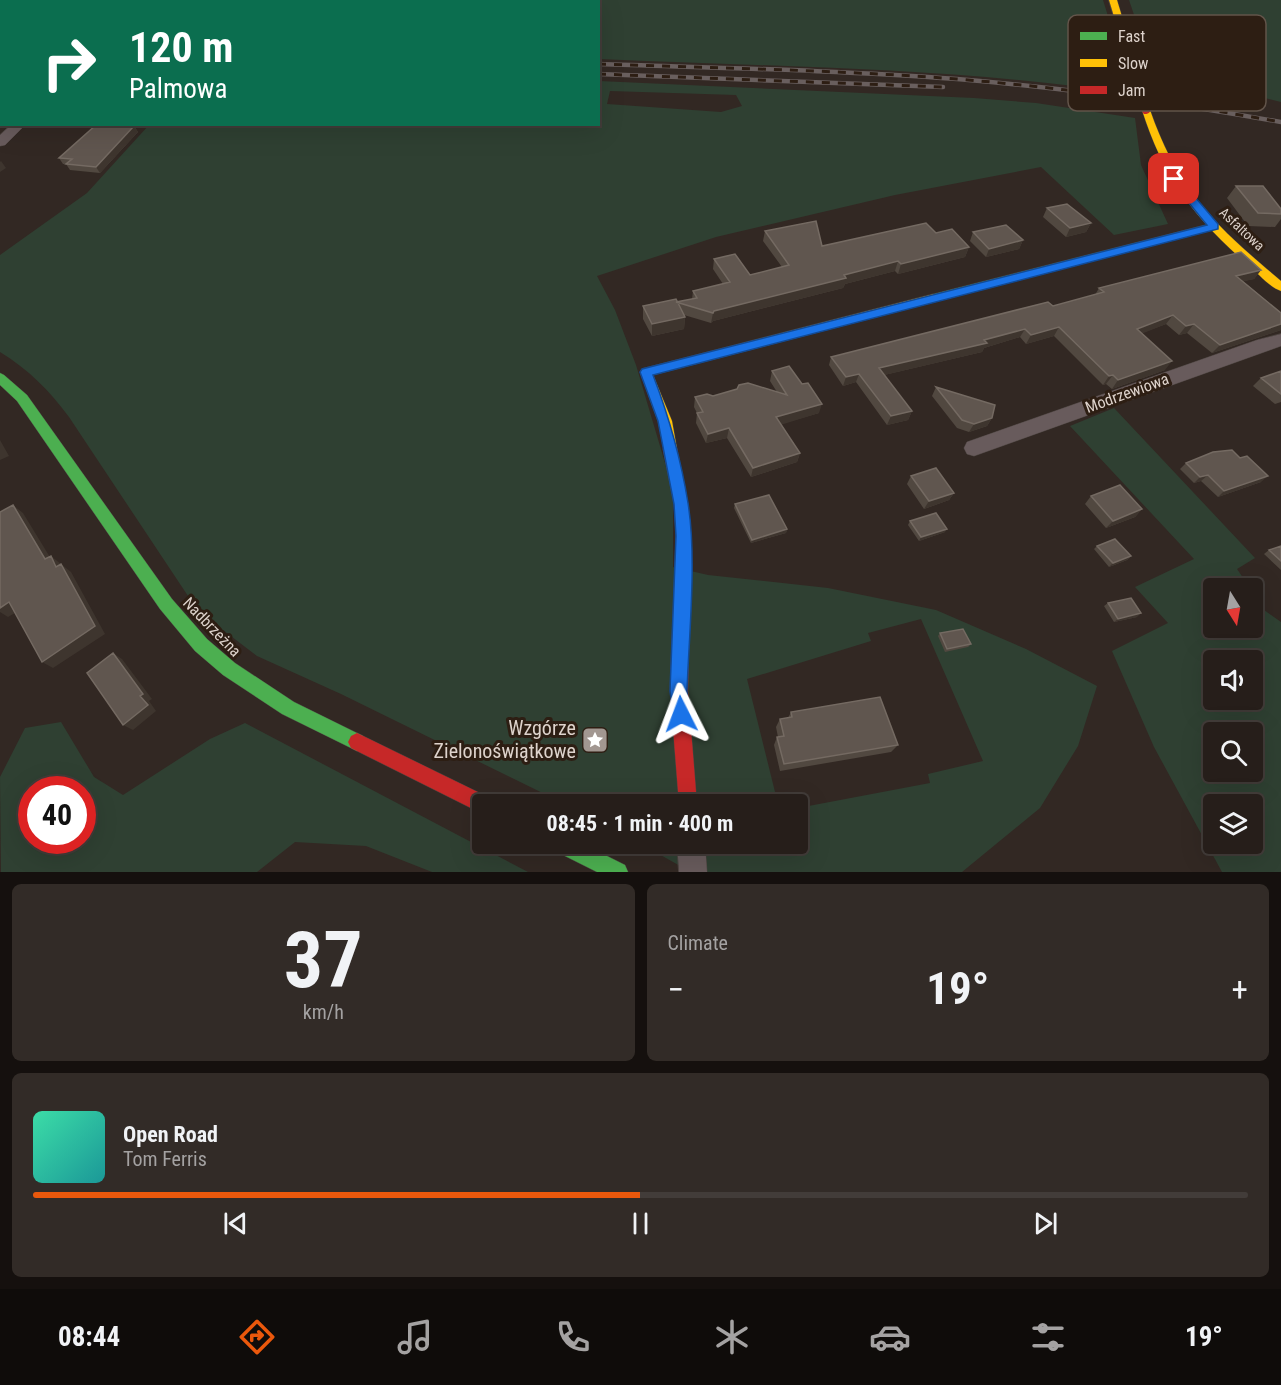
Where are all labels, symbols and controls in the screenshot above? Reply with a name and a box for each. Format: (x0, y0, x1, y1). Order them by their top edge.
legend (1068, 15, 1266, 111)
text: 120 m (129, 23, 234, 72)
icon: right (30, 24, 108, 102)
text: Fast (1118, 27, 1145, 46)
text: Slow (1118, 54, 1148, 73)
text: Palmowa (129, 73, 227, 105)
text: Jam (1118, 81, 1145, 100)
pin (1148, 153, 1199, 204)
icon: arrive (1157, 162, 1190, 195)
street label: Asfaltowa (1216, 204, 1268, 254)
street label: Modrzewiowa (1083, 369, 1171, 417)
north arrow (1203, 578, 1263, 638)
map controls (1203, 578, 1263, 854)
street label: Nadbrzeżna (179, 593, 245, 661)
button: sound (1203, 650, 1263, 710)
position arrow (649, 682, 713, 746)
place label: Wzgórze Zielonoświątkowe (434, 716, 576, 763)
button: search (1203, 722, 1263, 782)
place icon: Wzgórze Zielonoświątkowe (580, 725, 610, 755)
speed limit sign: 40 (18, 776, 96, 854)
button: layers (1203, 794, 1263, 854)
text: 08:45 · 1 min · 400 m (547, 811, 733, 836)
text: 37 (284, 915, 363, 1006)
text: Climate (668, 931, 728, 955)
text: 19° (926, 962, 989, 1015)
text: − (668, 970, 684, 1009)
text: + (1232, 970, 1248, 1009)
text: km/h (303, 1000, 344, 1024)
text: Open Road (123, 1122, 218, 1147)
text: Tom Ferris (123, 1147, 207, 1171)
icon: previous (219, 1207, 252, 1240)
icon: pause (624, 1207, 657, 1240)
icon: next (1029, 1207, 1062, 1240)
icon: directions (236, 1316, 278, 1358)
icon: music (394, 1316, 436, 1358)
icon: phone (552, 1316, 594, 1358)
icon: climate (711, 1316, 753, 1358)
icon: car (869, 1316, 911, 1358)
icon: filters (1027, 1316, 1069, 1358)
text: 08:44 (58, 1321, 120, 1353)
text: 19° (1185, 1321, 1223, 1353)

